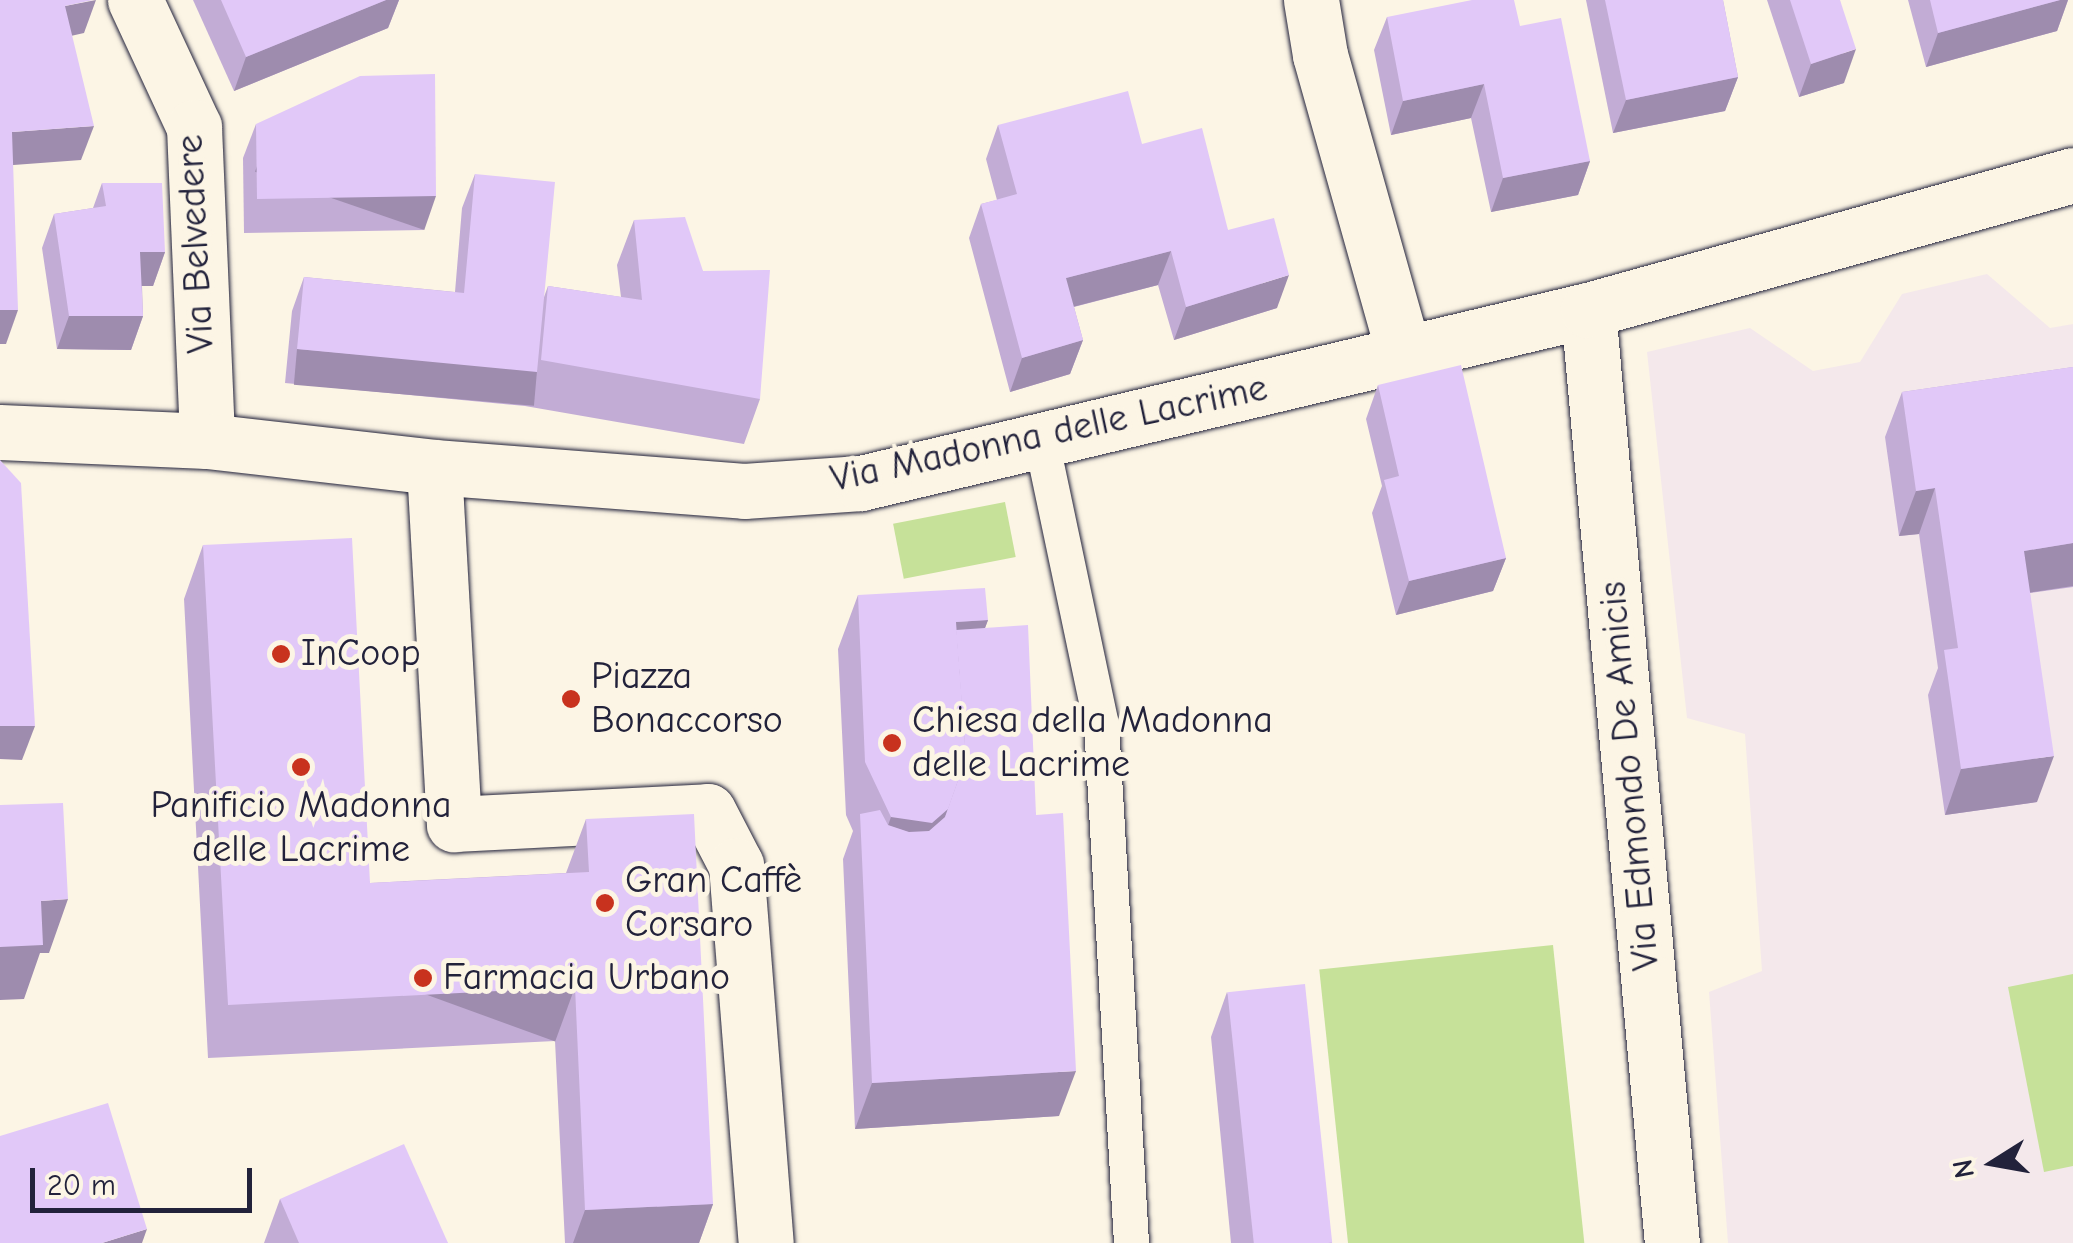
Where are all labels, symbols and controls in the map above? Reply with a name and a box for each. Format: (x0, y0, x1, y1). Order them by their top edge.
street label: Via Belvedere (168, 133, 224, 355)
street label: Via Madonna delle Lacrime (826, 365, 1272, 503)
street label: Via Edmondo De Amicis (1590, 580, 1670, 972)
place label: InCoop (301, 631, 421, 677)
marker: InCoop (270, 643, 292, 665)
place label: Piazza Bonaccorso (591, 654, 783, 744)
marker: Piazza Bonaccorso (560, 688, 582, 710)
place label: Chiesa della Madonna delle Lacrime (912, 698, 1273, 788)
marker: Chiesa della Madonna delle Lacrime (881, 732, 903, 754)
marker: Panificio Madonna delle Lacrime (290, 756, 312, 778)
place label: Panificio Madonna delle Lacrime (150, 783, 452, 872)
place label: Gran Caffè Corsaro (625, 858, 802, 948)
marker: Gran Caffè Corsaro (594, 892, 616, 914)
place label: Farmacia Urbano (443, 955, 730, 1001)
marker: Farmacia Urbano (412, 967, 434, 989)
north arrow (1943, 1113, 2043, 1213)
scale bar (35, 1148, 258, 1210)
text: N (1946, 1157, 1981, 1181)
text: 20 m (47, 1168, 116, 1203)

